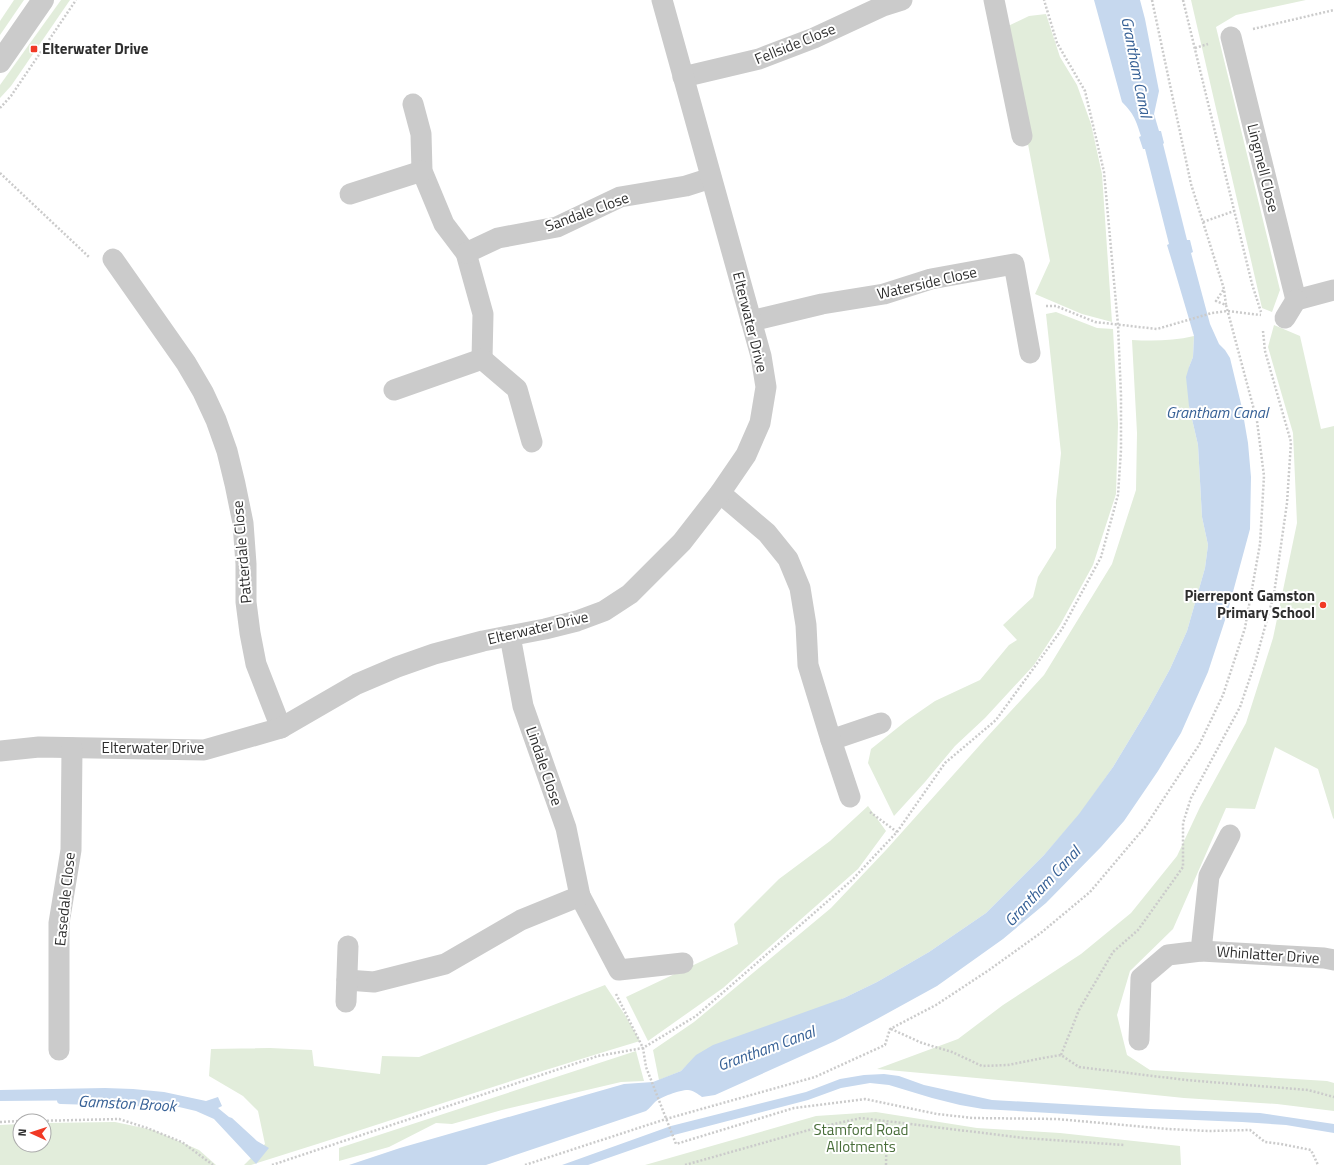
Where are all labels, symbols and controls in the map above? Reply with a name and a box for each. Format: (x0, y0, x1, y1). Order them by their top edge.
water label: Grantham Canal (1115, 15, 1159, 121)
street label: Fellside Close (751, 17, 839, 70)
place label: Elterwater Drive (42, 37, 149, 60)
marker: Elterwater Drive (29, 44, 39, 54)
street label: Lingmell Close (1241, 121, 1286, 215)
street label: Sandale Close (542, 186, 632, 237)
street label: Waterside Close (875, 260, 979, 305)
street label: Elterwater Drive (727, 269, 774, 375)
water label: Grantham Canal (1166, 400, 1270, 424)
street label: Patterdale Close (226, 500, 257, 605)
place label: Pierrepont Gamston Primary School (1184, 584, 1315, 624)
marker: Pierrepont Gamston Primary School (1318, 600, 1328, 610)
street label: Elterwater Drive (485, 605, 591, 650)
street label: Lindale Close (520, 723, 569, 809)
street label: Elterwater Drive (102, 736, 204, 759)
water label: Grantham Canal (998, 839, 1087, 932)
street label: Easedale Close (48, 851, 81, 947)
street label: Whinlatter Drive (1216, 939, 1320, 970)
water label: Grantham Canal (714, 1019, 820, 1077)
water label: Gamston Brook (77, 1088, 178, 1118)
north arrow (12, 1113, 52, 1153)
park label: Stamford Road Allotments (814, 1118, 908, 1158)
text: N (14, 1128, 30, 1137)

